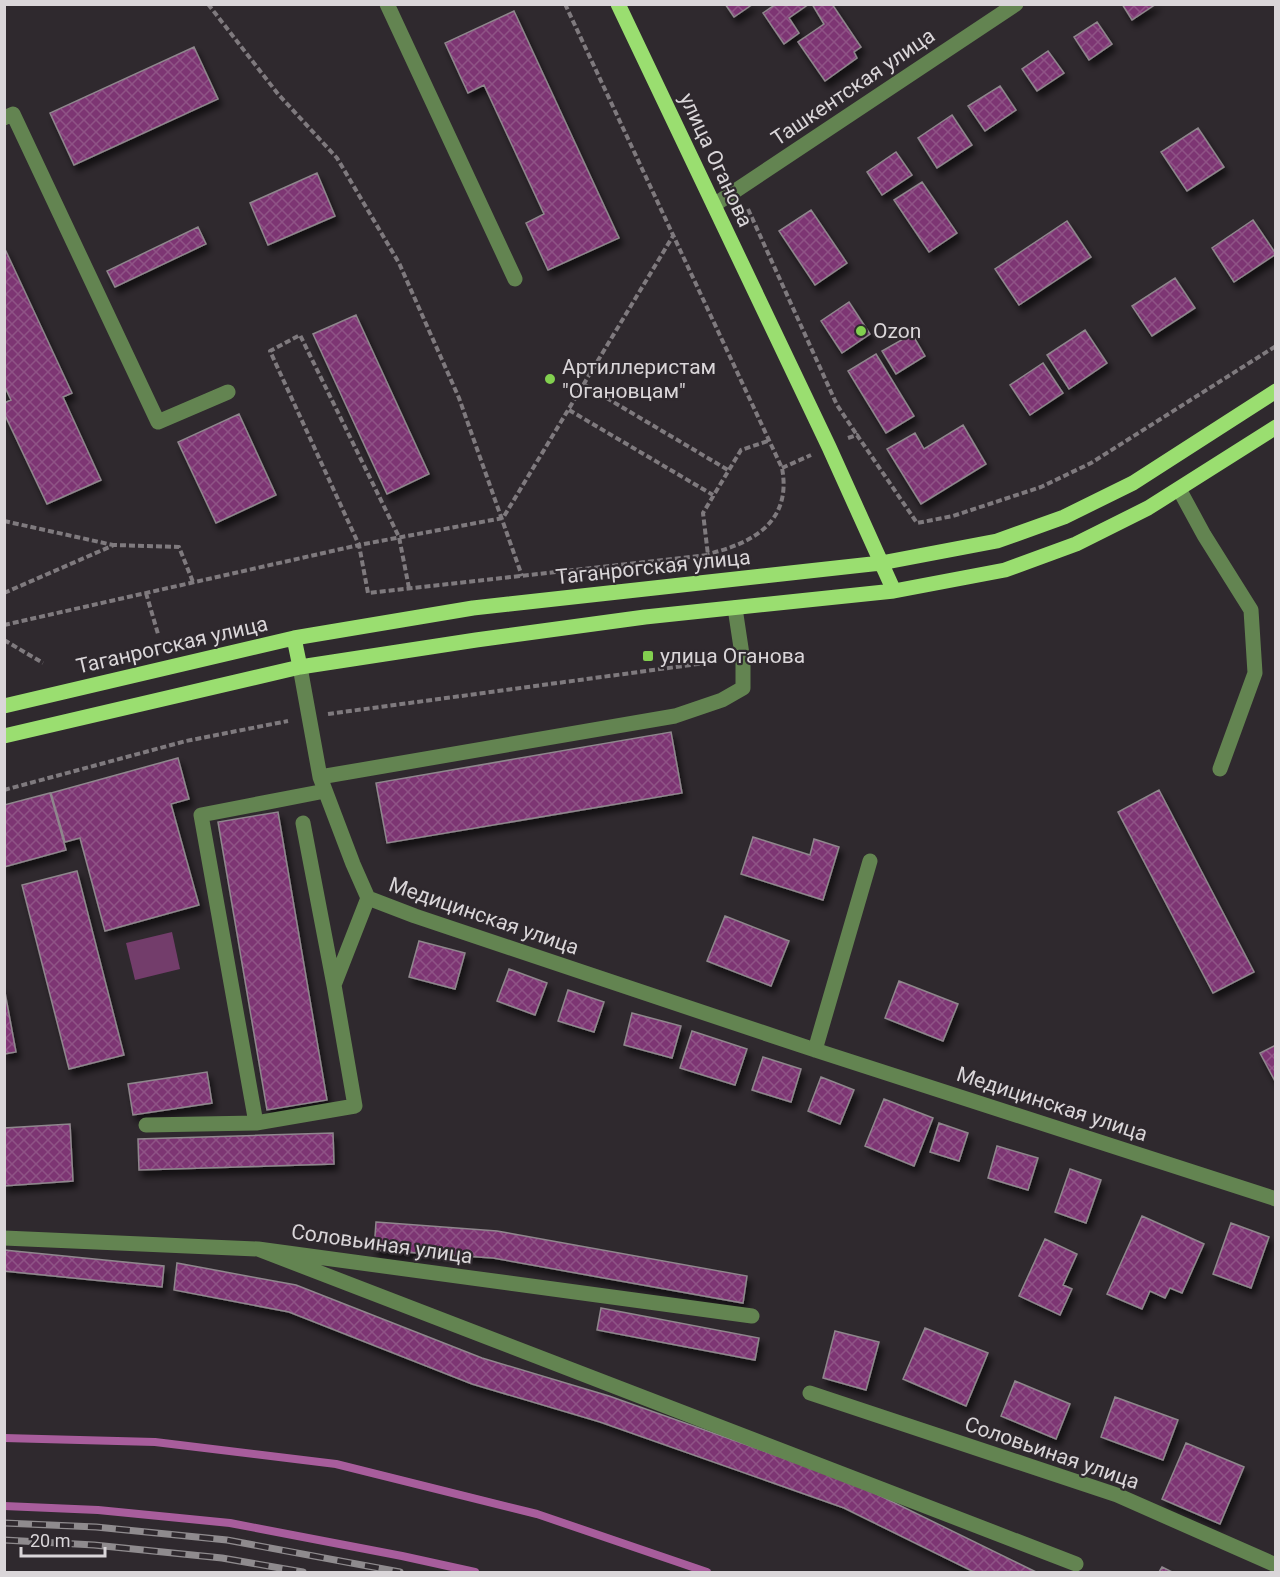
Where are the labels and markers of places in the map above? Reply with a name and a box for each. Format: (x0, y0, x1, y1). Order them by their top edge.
place label: Ozon (873, 319, 921, 343)
marker: Ozon (854, 324, 868, 338)
place label: Артиллеристам "Огановцам" (562, 355, 716, 403)
marker: Артиллеристам "Огановцам" (543, 372, 557, 386)
place label: улица Оганова (660, 644, 805, 668)
marker: улица Оганова (641, 649, 655, 663)

